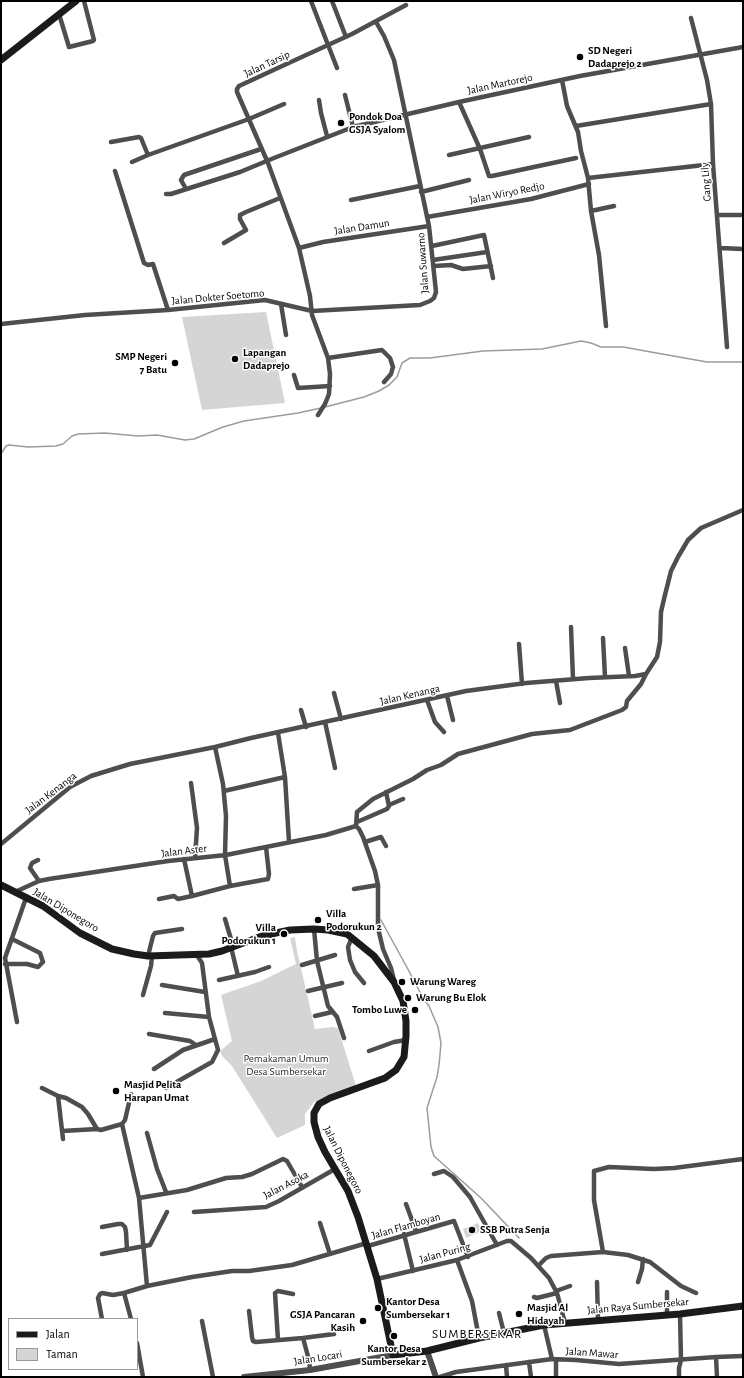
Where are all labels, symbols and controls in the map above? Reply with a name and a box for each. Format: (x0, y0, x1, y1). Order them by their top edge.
place label: SD Negeri Dadaprejo 2 (588, 44, 642, 70)
street label: Jalan Tarsip (242, 48, 292, 80)
marker: SD Negeri Dadaprejo 2 (575, 52, 585, 62)
street label: Jalan Martorejo (466, 71, 534, 97)
place label: Pondok Doa GSJA Syalom (349, 110, 405, 136)
marker: Pondok Doa GSJA Syalom (336, 118, 346, 128)
street label: Gang Lily (698, 162, 714, 202)
street label: Jalan Wiryo Redjo (468, 179, 546, 207)
street label: Jalan Damun (334, 216, 390, 238)
street label: Jalan Suwarno (414, 232, 432, 294)
street label: Jalan Dokter Soetomo (171, 286, 265, 308)
place label: Lapangan Dadaprejo (243, 346, 290, 372)
place label: SMP Negeri 7 Batu (115, 350, 167, 376)
marker: Lapangan Dadaprejo (230, 354, 240, 364)
marker: SMP Negeri 7 Batu (170, 358, 180, 368)
street label: Jalan Kenanga (379, 682, 441, 708)
street label: Jalan Kenanga (23, 769, 79, 817)
street label: Jalan Aster (160, 842, 208, 860)
street label: Jalan Diponegoro (31, 885, 101, 935)
place label: Villa Podorukun 2 (326, 907, 382, 933)
marker: Villa Podorukun 2 (313, 915, 323, 925)
place label: Villa Podorukun 1 (221, 921, 276, 947)
marker: Villa Podorukun 1 (279, 929, 289, 939)
place label: Warung Wareg (410, 975, 476, 989)
marker: Warung Wareg (397, 977, 407, 987)
place label: Warung Bu Elok (416, 991, 486, 1005)
marker: Warung Bu Elok (403, 993, 413, 1003)
place label: Tombo Luwe (352, 1003, 407, 1017)
marker: Tombo Luwe (410, 1005, 420, 1015)
park label: Pemakaman Umum Desa Sumbersekar (243, 1052, 329, 1078)
place label: Masjid Pelita Harapan Umat (124, 1078, 189, 1104)
marker: Masjid Pelita Harapan Umat (111, 1086, 121, 1096)
street label: Jalan Diponegoro (320, 1124, 366, 1196)
street label: Jalan Asoka (261, 1168, 311, 1202)
street label: Jalan Flamboyan (370, 1210, 442, 1242)
place label: SSB Putra Senja (480, 1223, 550, 1237)
marker: SSB Putra Senja (467, 1225, 477, 1235)
street label: Jalan Puring (418, 1240, 472, 1266)
place label: Kantor Desa Sumbersekar 1 (386, 1295, 450, 1321)
street label: Jalan Raya Sumbersekar (587, 1295, 689, 1317)
place label: Masjid Al Hidayah (527, 1301, 568, 1327)
marker: Kantor Desa Sumbersekar 1 (373, 1303, 383, 1313)
place label: GSJA Pancaran Kasih (290, 1308, 355, 1334)
marker: Masjid Al Hidayah (514, 1309, 524, 1319)
marker: GSJA Pancaran Kasih (358, 1316, 368, 1326)
legend (8, 1318, 138, 1370)
district label: SUMBERSEKAR (432, 1326, 522, 1342)
text: Jalan (46, 1328, 70, 1340)
marker: Kantor Desa Sumbersekar 2 (389, 1331, 399, 1341)
place label: Kantor Desa Sumbersekar 2 (361, 1342, 427, 1368)
street label: Jalan Mawar (565, 1345, 619, 1361)
text: Taman (46, 1348, 78, 1360)
street label: Jalan Locari (293, 1348, 343, 1368)

